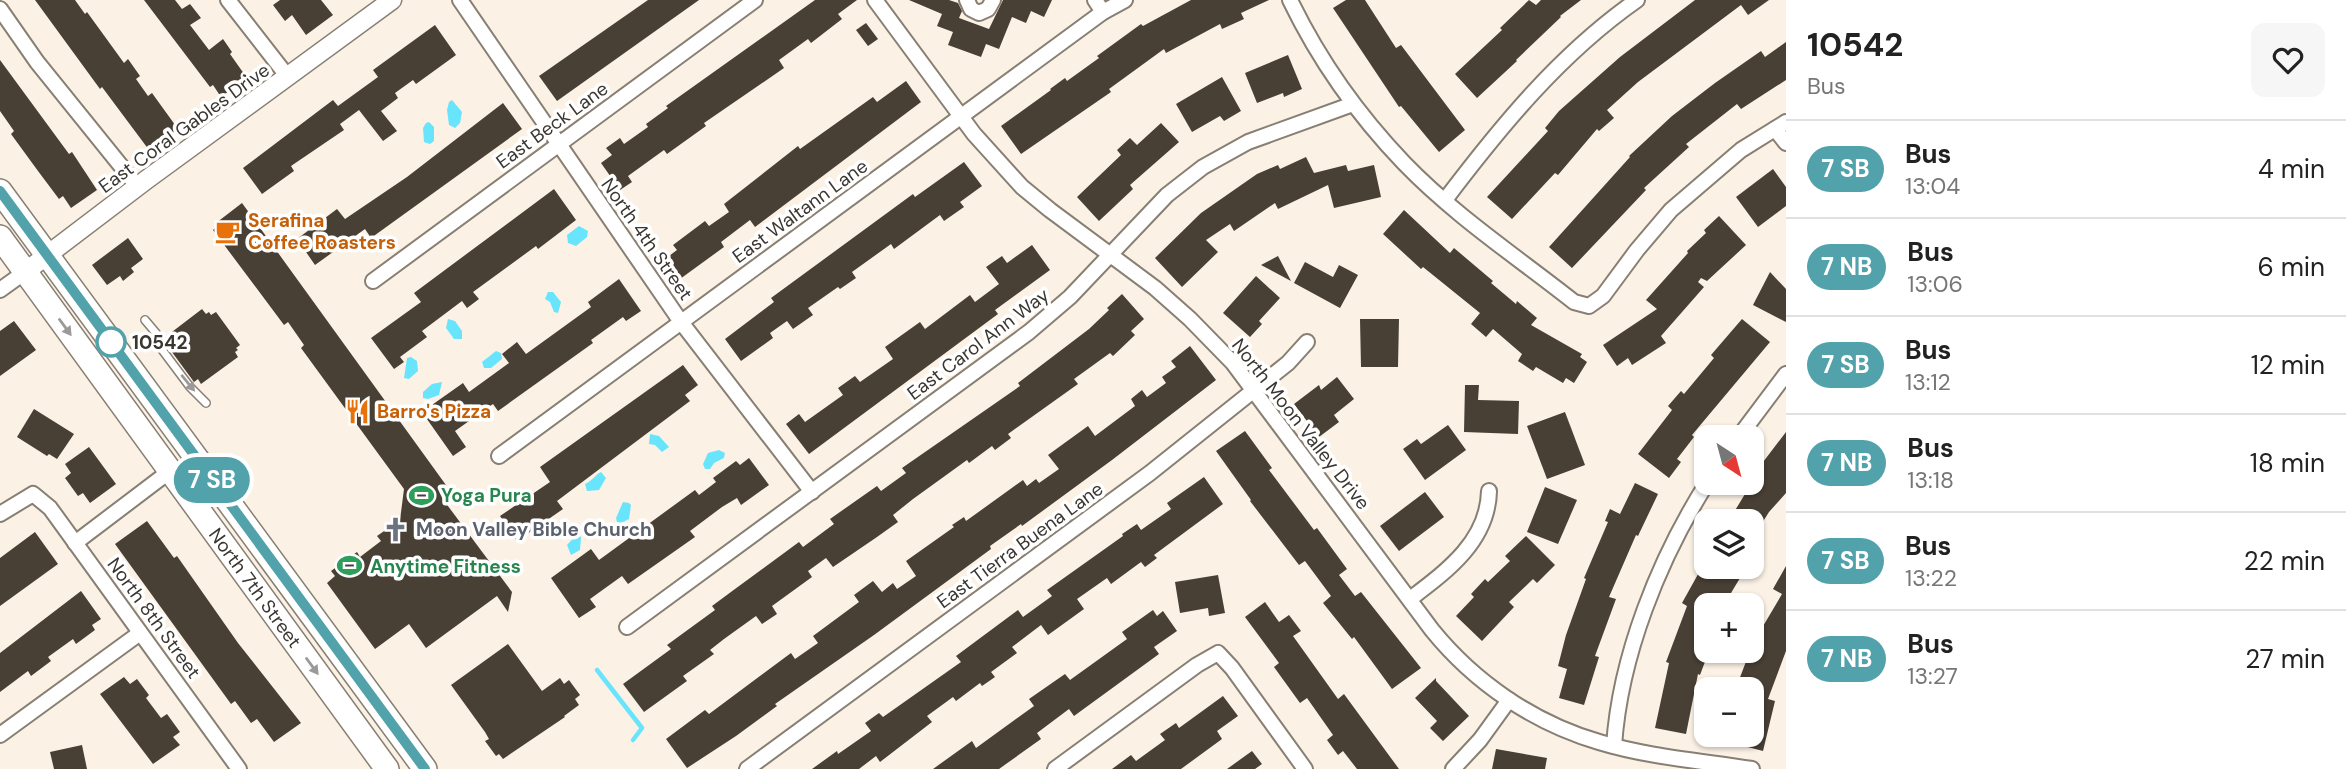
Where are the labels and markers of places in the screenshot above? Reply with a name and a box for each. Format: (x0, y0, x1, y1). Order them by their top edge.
place label: Serafina Coffee Roasters (248, 208, 396, 255)
cafe icon: Serafina Coffee Roasters (214, 217, 242, 245)
marker: 10542 (96, 327, 126, 357)
place label: 10542 (132, 330, 187, 355)
restaurant icon: Barro's Pizza (343, 397, 371, 425)
place label: Barro's Pizza (377, 399, 491, 424)
sports icon: Yoga Pura (407, 481, 435, 509)
place label: Yoga Pura (441, 483, 532, 508)
church icon: Moon Valley Bible Church (382, 515, 410, 543)
place label: Moon Valley Bible Church (416, 517, 652, 542)
sports icon: Anytime Fitness (336, 552, 364, 580)
place label: Anytime Fitness (370, 554, 521, 579)

